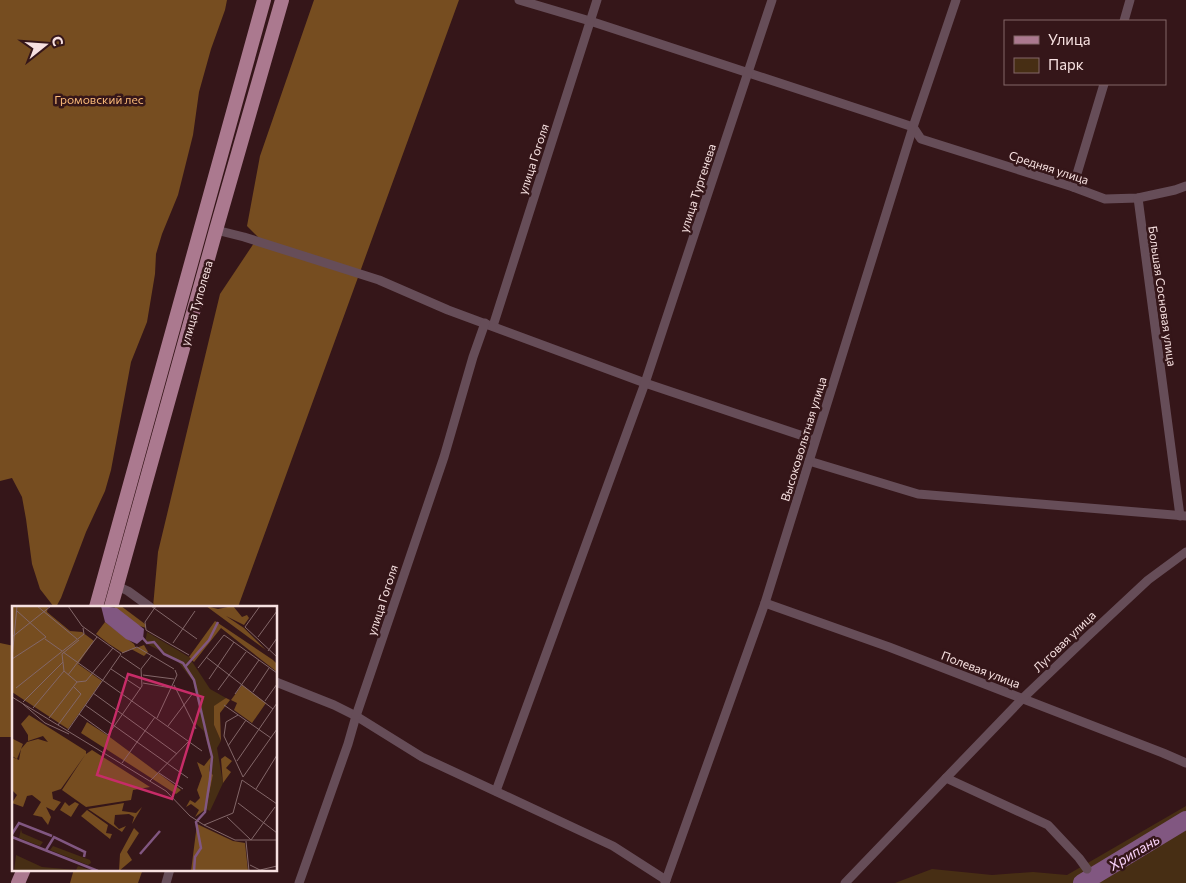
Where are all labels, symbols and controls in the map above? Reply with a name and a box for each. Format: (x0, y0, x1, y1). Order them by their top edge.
north arrow (20, 20, 70, 70)
legend (1004, 20, 1166, 85)
text: Улица (1048, 30, 1090, 48)
text: С (48, 34, 67, 48)
text: Парк (1048, 55, 1084, 73)
park label: Громовский лес (54, 92, 144, 106)
street label: улица Гоголя (515, 122, 551, 196)
street label: улица Тургенева (676, 142, 718, 234)
street label: Средняя улица (1007, 147, 1091, 187)
street label: Большая Сосновая улица (1146, 225, 1180, 367)
street label: улица Туполева (177, 259, 215, 347)
street label: Высоковольтная улица (777, 375, 829, 503)
street label: улица Гоголя (364, 563, 400, 637)
inset map (12, 606, 278, 870)
street label: Луговая улица (1030, 608, 1098, 674)
street label: Полевая улица (940, 648, 1022, 690)
water label: Хрипань (1105, 830, 1162, 874)

